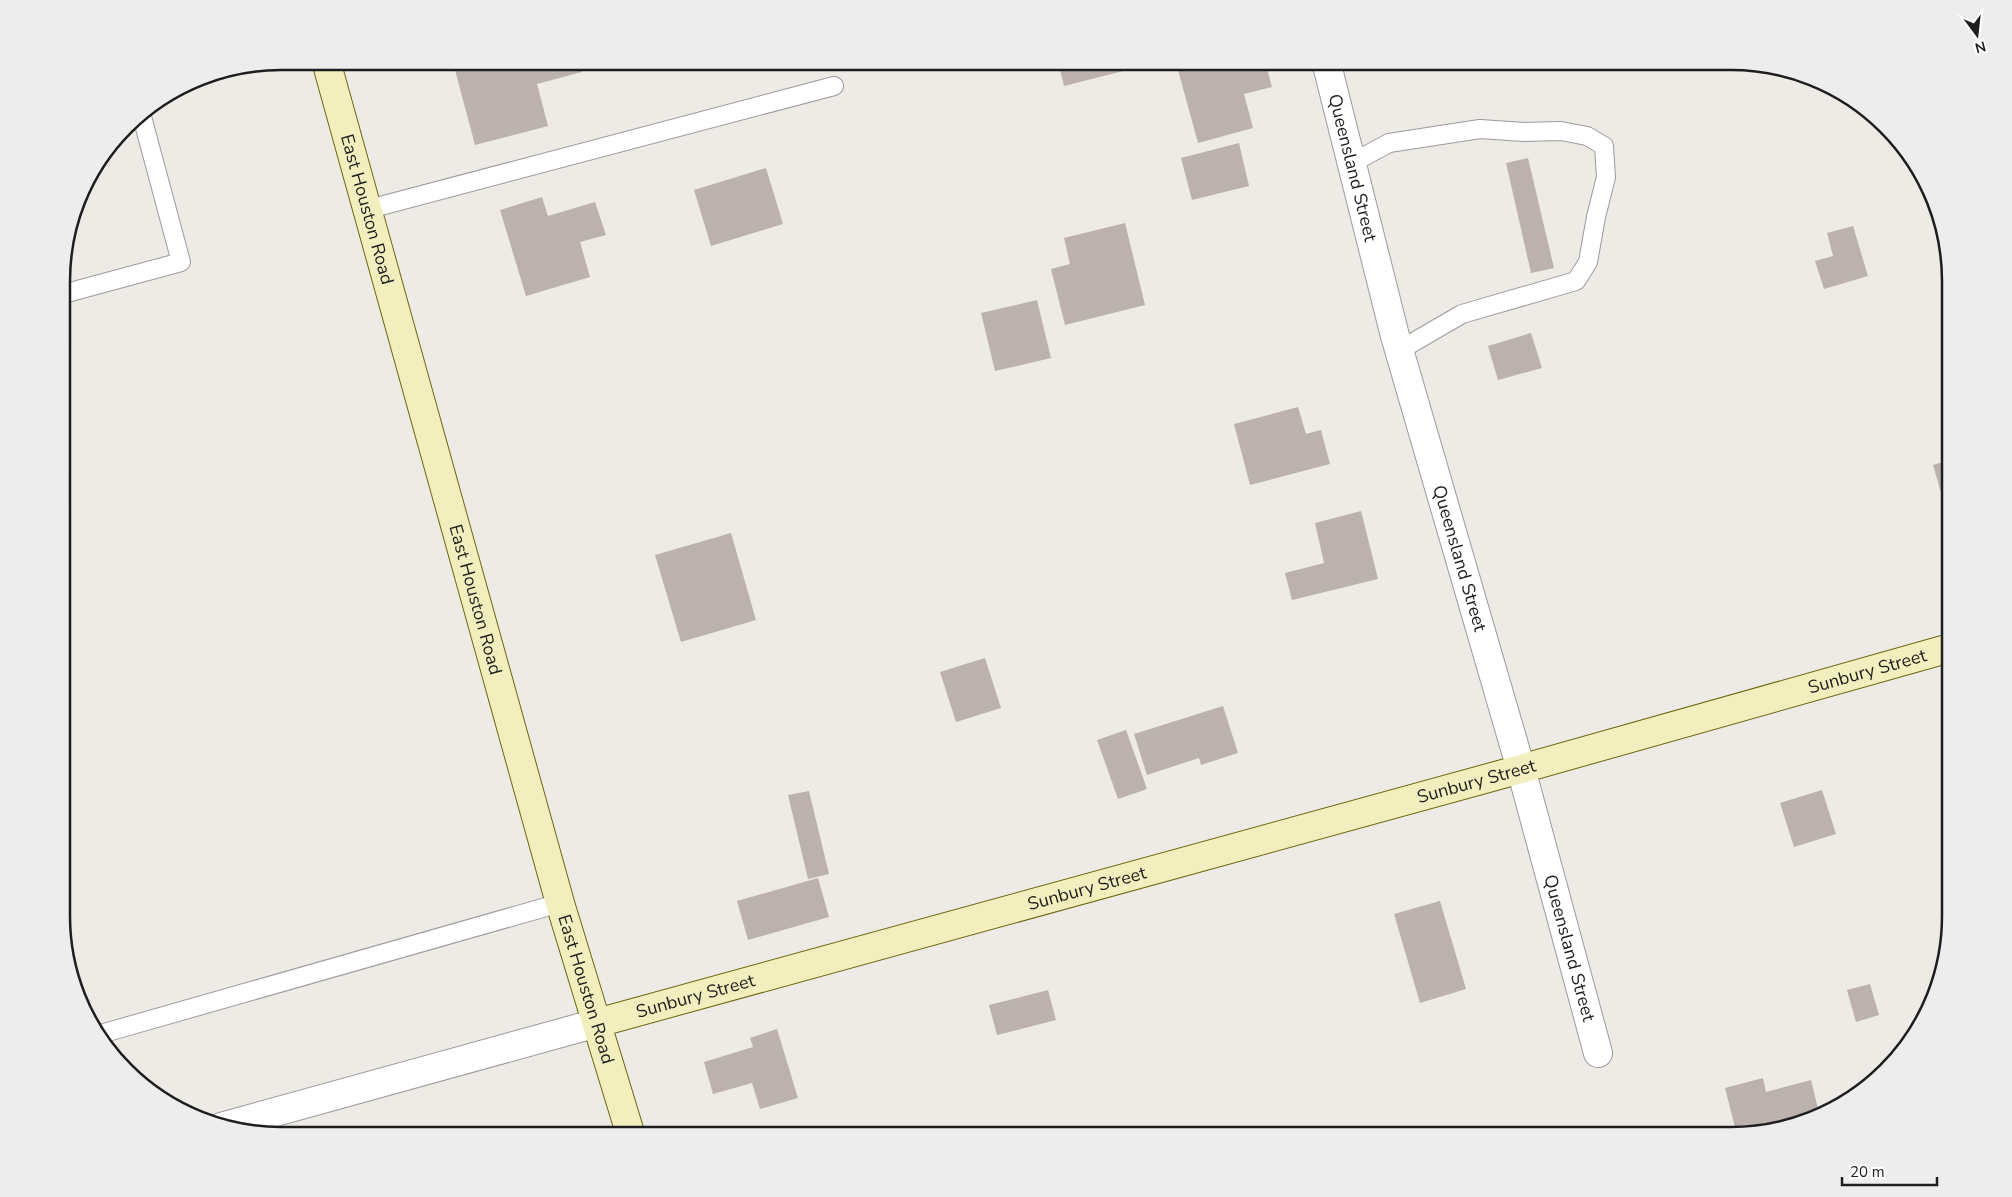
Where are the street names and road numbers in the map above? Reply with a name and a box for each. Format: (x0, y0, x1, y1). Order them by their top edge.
street label: Queensland Street (1323, 91, 1383, 245)
street label: East Houston Road (335, 132, 400, 287)
street label: Queensland Street (1427, 482, 1493, 635)
street label: East Houston Road (443, 522, 508, 677)
street label: Sunbury Street (1805, 643, 1930, 699)
street label: Sunbury Street (1414, 753, 1539, 809)
street label: Sunbury Street (1025, 860, 1150, 916)
street label: Queensland Street (1538, 872, 1601, 1025)
street label: East Houston Road (552, 912, 620, 1067)
street label: Sunbury Street (633, 968, 758, 1024)

